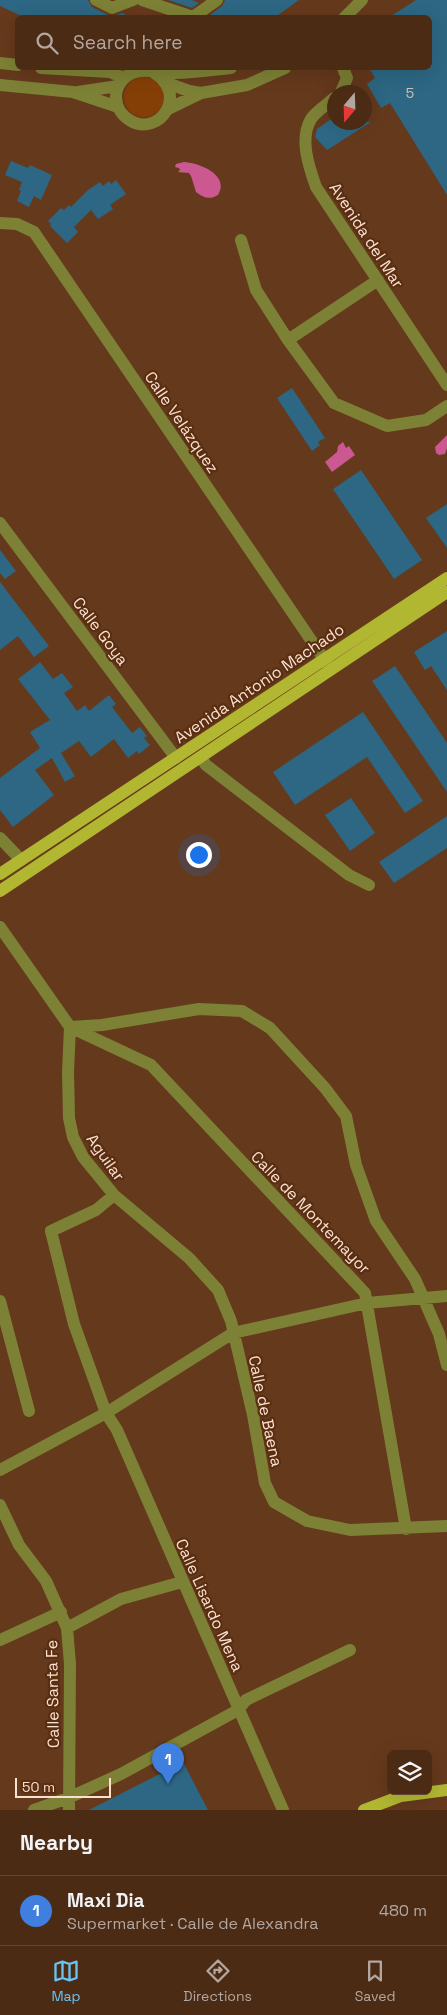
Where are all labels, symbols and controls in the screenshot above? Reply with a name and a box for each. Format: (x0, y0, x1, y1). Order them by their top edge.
search box (15, 15, 432, 70)
icon: search (33, 29, 61, 57)
text: Search here (73, 30, 183, 55)
house number: 5 (406, 84, 414, 102)
north arrow (327, 85, 372, 130)
street label: Avenida del Mar (325, 178, 409, 292)
street label: Calle Velázquez (140, 367, 223, 477)
street label: Calle Goya (68, 593, 133, 670)
street label: Avenida Antonio Machado (170, 619, 348, 748)
your location (186, 842, 212, 868)
street label: Aguilar (82, 1129, 129, 1185)
street label: Calle de Montemayor (246, 1146, 375, 1278)
street label: Calle de Baena (244, 1354, 288, 1468)
street label: Calle Lisardo Mena (171, 1535, 248, 1675)
street label: Calle Santa Fe (41, 1640, 64, 1748)
pin: 1 (152, 1743, 184, 1784)
map controls (387, 1750, 432, 1795)
button: layers (387, 1750, 432, 1795)
scale bar (15, 1775, 111, 1798)
text: 50 m (22, 1778, 55, 1796)
text: Nearby (20, 1829, 93, 1856)
text: Maxi Dia (67, 1888, 145, 1913)
text: 1 (32, 1900, 40, 1921)
text: 480 m (379, 1900, 427, 1921)
text: Supermarket · Calle de Alexandra (67, 1913, 318, 1934)
tab: Map (51, 1957, 81, 2005)
tab: Directions (183, 1957, 252, 2005)
tab: Saved (355, 1957, 396, 2005)

